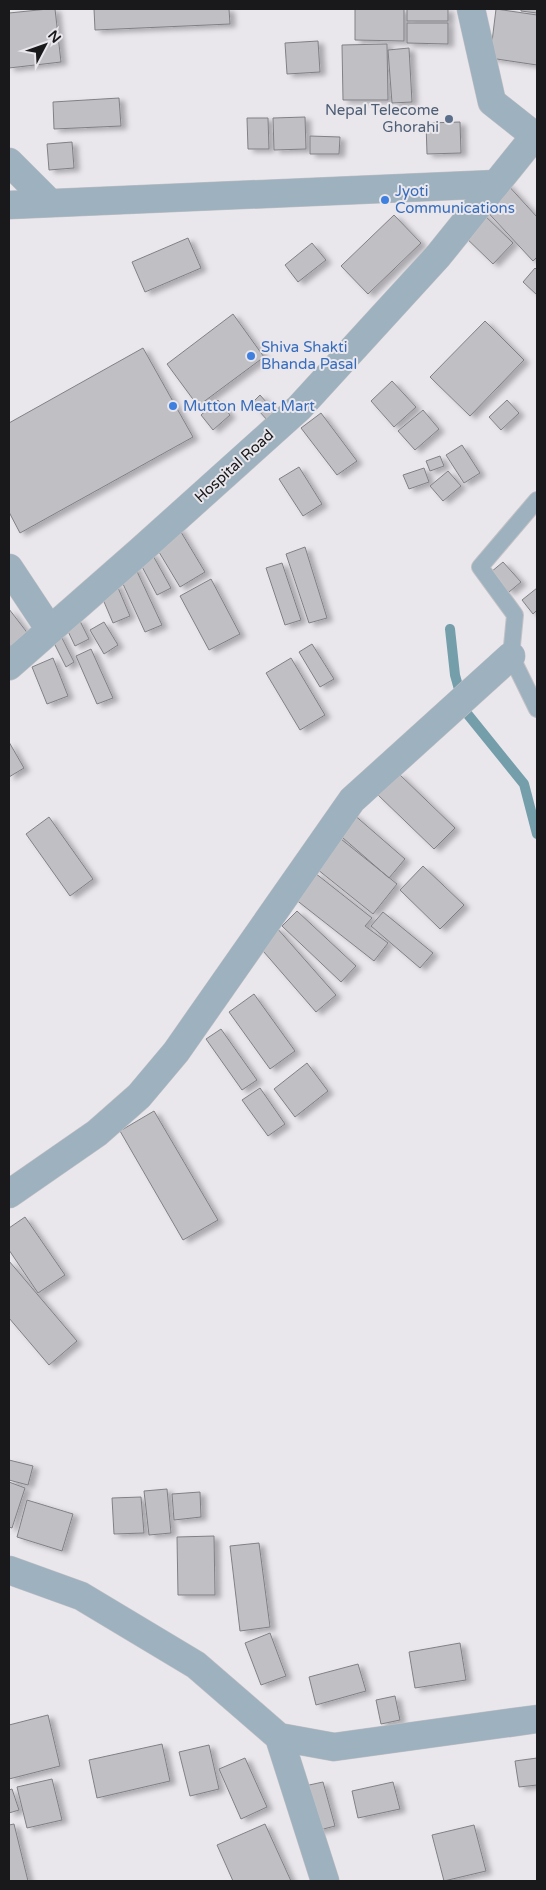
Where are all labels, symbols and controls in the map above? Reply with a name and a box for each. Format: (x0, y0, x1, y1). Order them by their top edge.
north arrow (20, 20, 70, 70)
text: N (44, 27, 65, 47)
place label: Nepal Telecome Ghorahi (325, 101, 439, 136)
marker: Nepal Telecome Ghorahi (443, 113, 455, 125)
place label: Jyoti Communications (395, 182, 515, 217)
marker: Jyoti Communications (379, 194, 391, 206)
place label: Shiva Shakti Bhanda Pasal (261, 338, 357, 373)
marker: Shiva Shakti Bhanda Pasal (245, 350, 257, 362)
place label: Mutton Meat Mart (183, 397, 315, 415)
marker: Mutton Meat Mart (167, 400, 179, 412)
street label: Hospital Road (191, 426, 277, 506)

